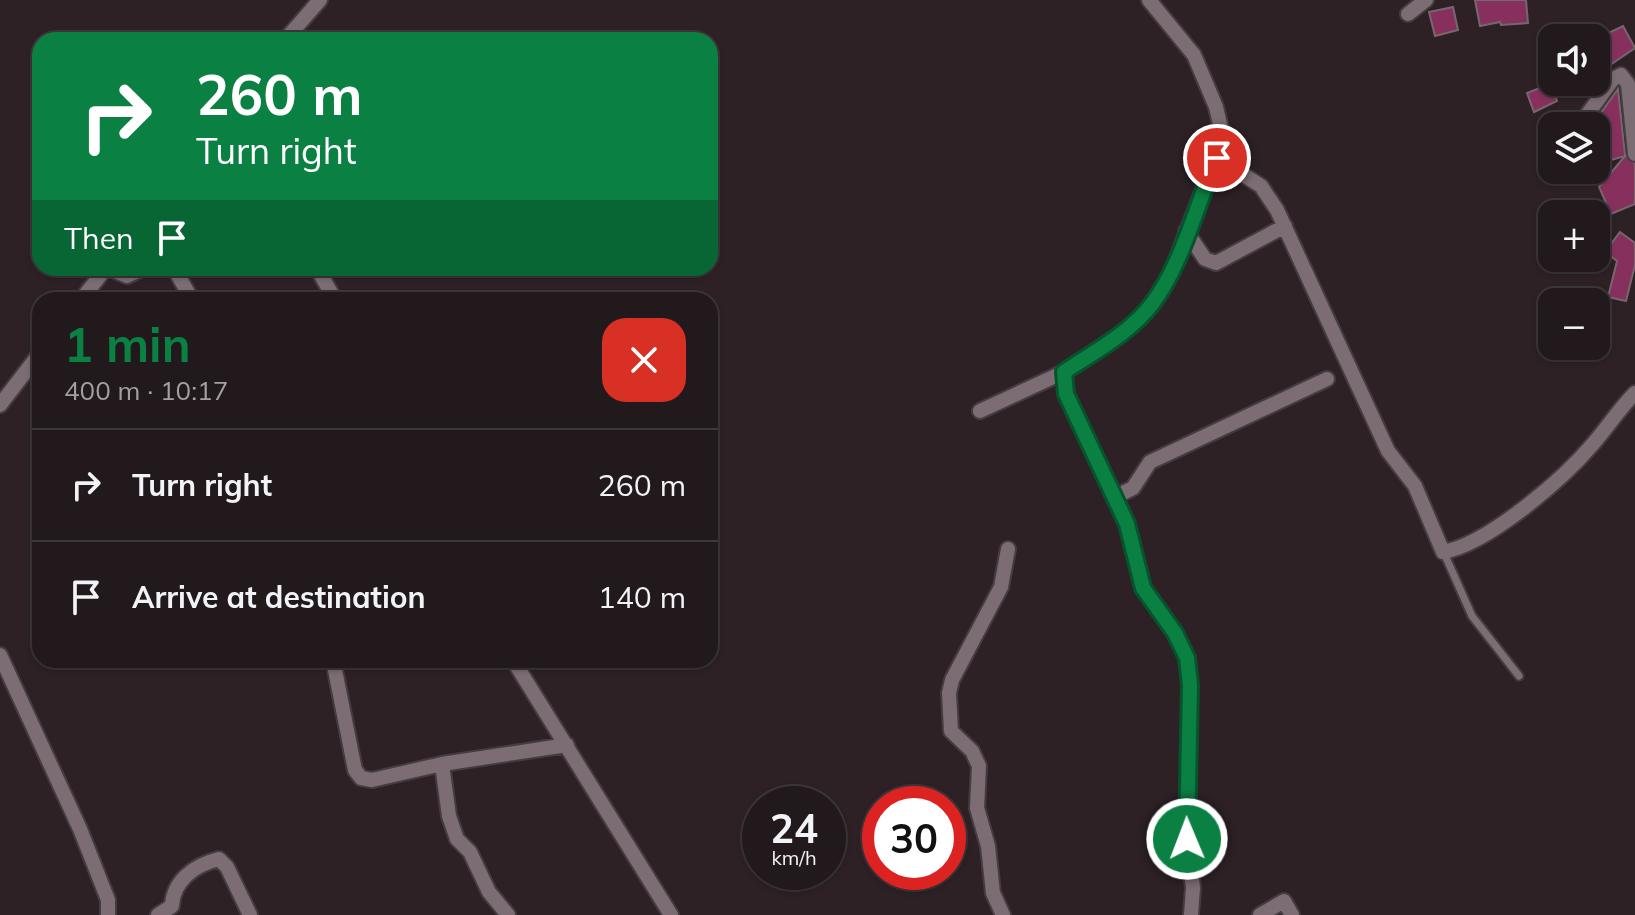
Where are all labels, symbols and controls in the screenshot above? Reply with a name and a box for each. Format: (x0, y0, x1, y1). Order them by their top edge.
map controls (1538, 24, 1610, 360)
button: sound (1538, 24, 1610, 96)
text: 260 m (196, 59, 363, 129)
icon: right (64, 64, 168, 168)
button: layers (1538, 112, 1610, 184)
pin (1183, 124, 1251, 192)
text: Turn right (196, 128, 357, 173)
icon: arrive (1195, 136, 1239, 180)
button: + (1538, 200, 1610, 272)
icon: arrive (150, 216, 194, 260)
text: Then (64, 219, 134, 257)
button: − (1538, 288, 1610, 360)
text: 1 min (64, 314, 191, 374)
button: close (602, 318, 686, 402)
text: 400 m · 10:17 (64, 374, 228, 407)
icon: right (64, 463, 108, 507)
text: Turn right (132, 466, 272, 504)
text: 260 m (598, 466, 686, 504)
icon: arrive (64, 575, 108, 619)
text: Arrive at destination (132, 578, 426, 616)
text: 140 m (598, 578, 686, 616)
speed limit sign: 30 (862, 786, 966, 890)
position arrow (1145, 797, 1229, 881)
text: 24 (770, 803, 818, 853)
text: km/h (771, 845, 817, 870)

